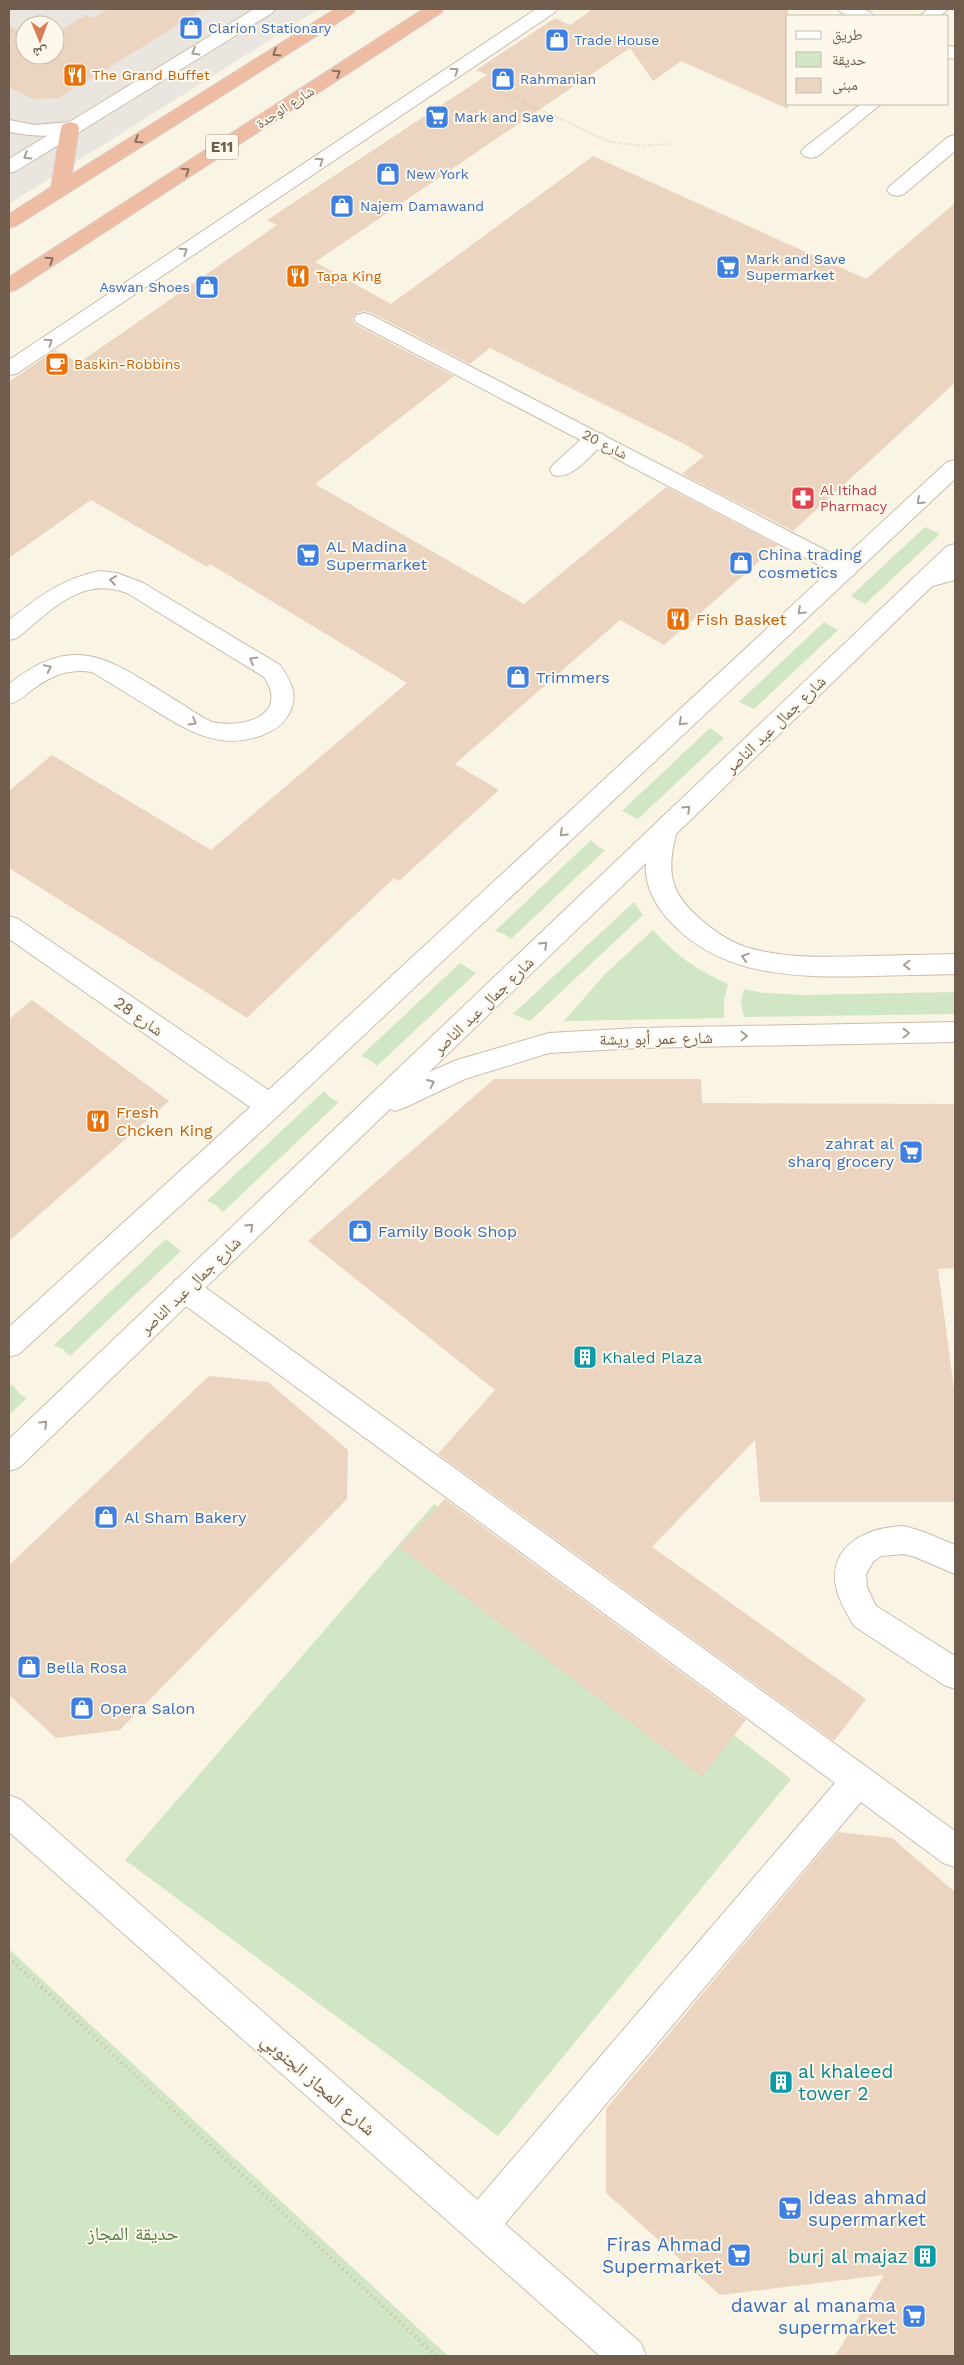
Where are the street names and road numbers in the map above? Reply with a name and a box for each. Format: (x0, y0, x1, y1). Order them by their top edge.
street label: شارع الوحدة (253, 82, 318, 133)
road number: E11 (206, 134, 238, 160)
street label: شارع 20 (579, 426, 630, 464)
street label: شارع جمال عبد الناصر (720, 672, 830, 779)
street label: شارع جمال عبد الناصر (428, 953, 538, 1060)
street label: شارع 28 (110, 993, 167, 1041)
street label: شارع عمر أبو ريشة (599, 1028, 713, 1050)
street label: شارع جمال عبد الناصر (135, 1233, 245, 1340)
street label: شارع المجاز الجنوبي (254, 2028, 381, 2143)

